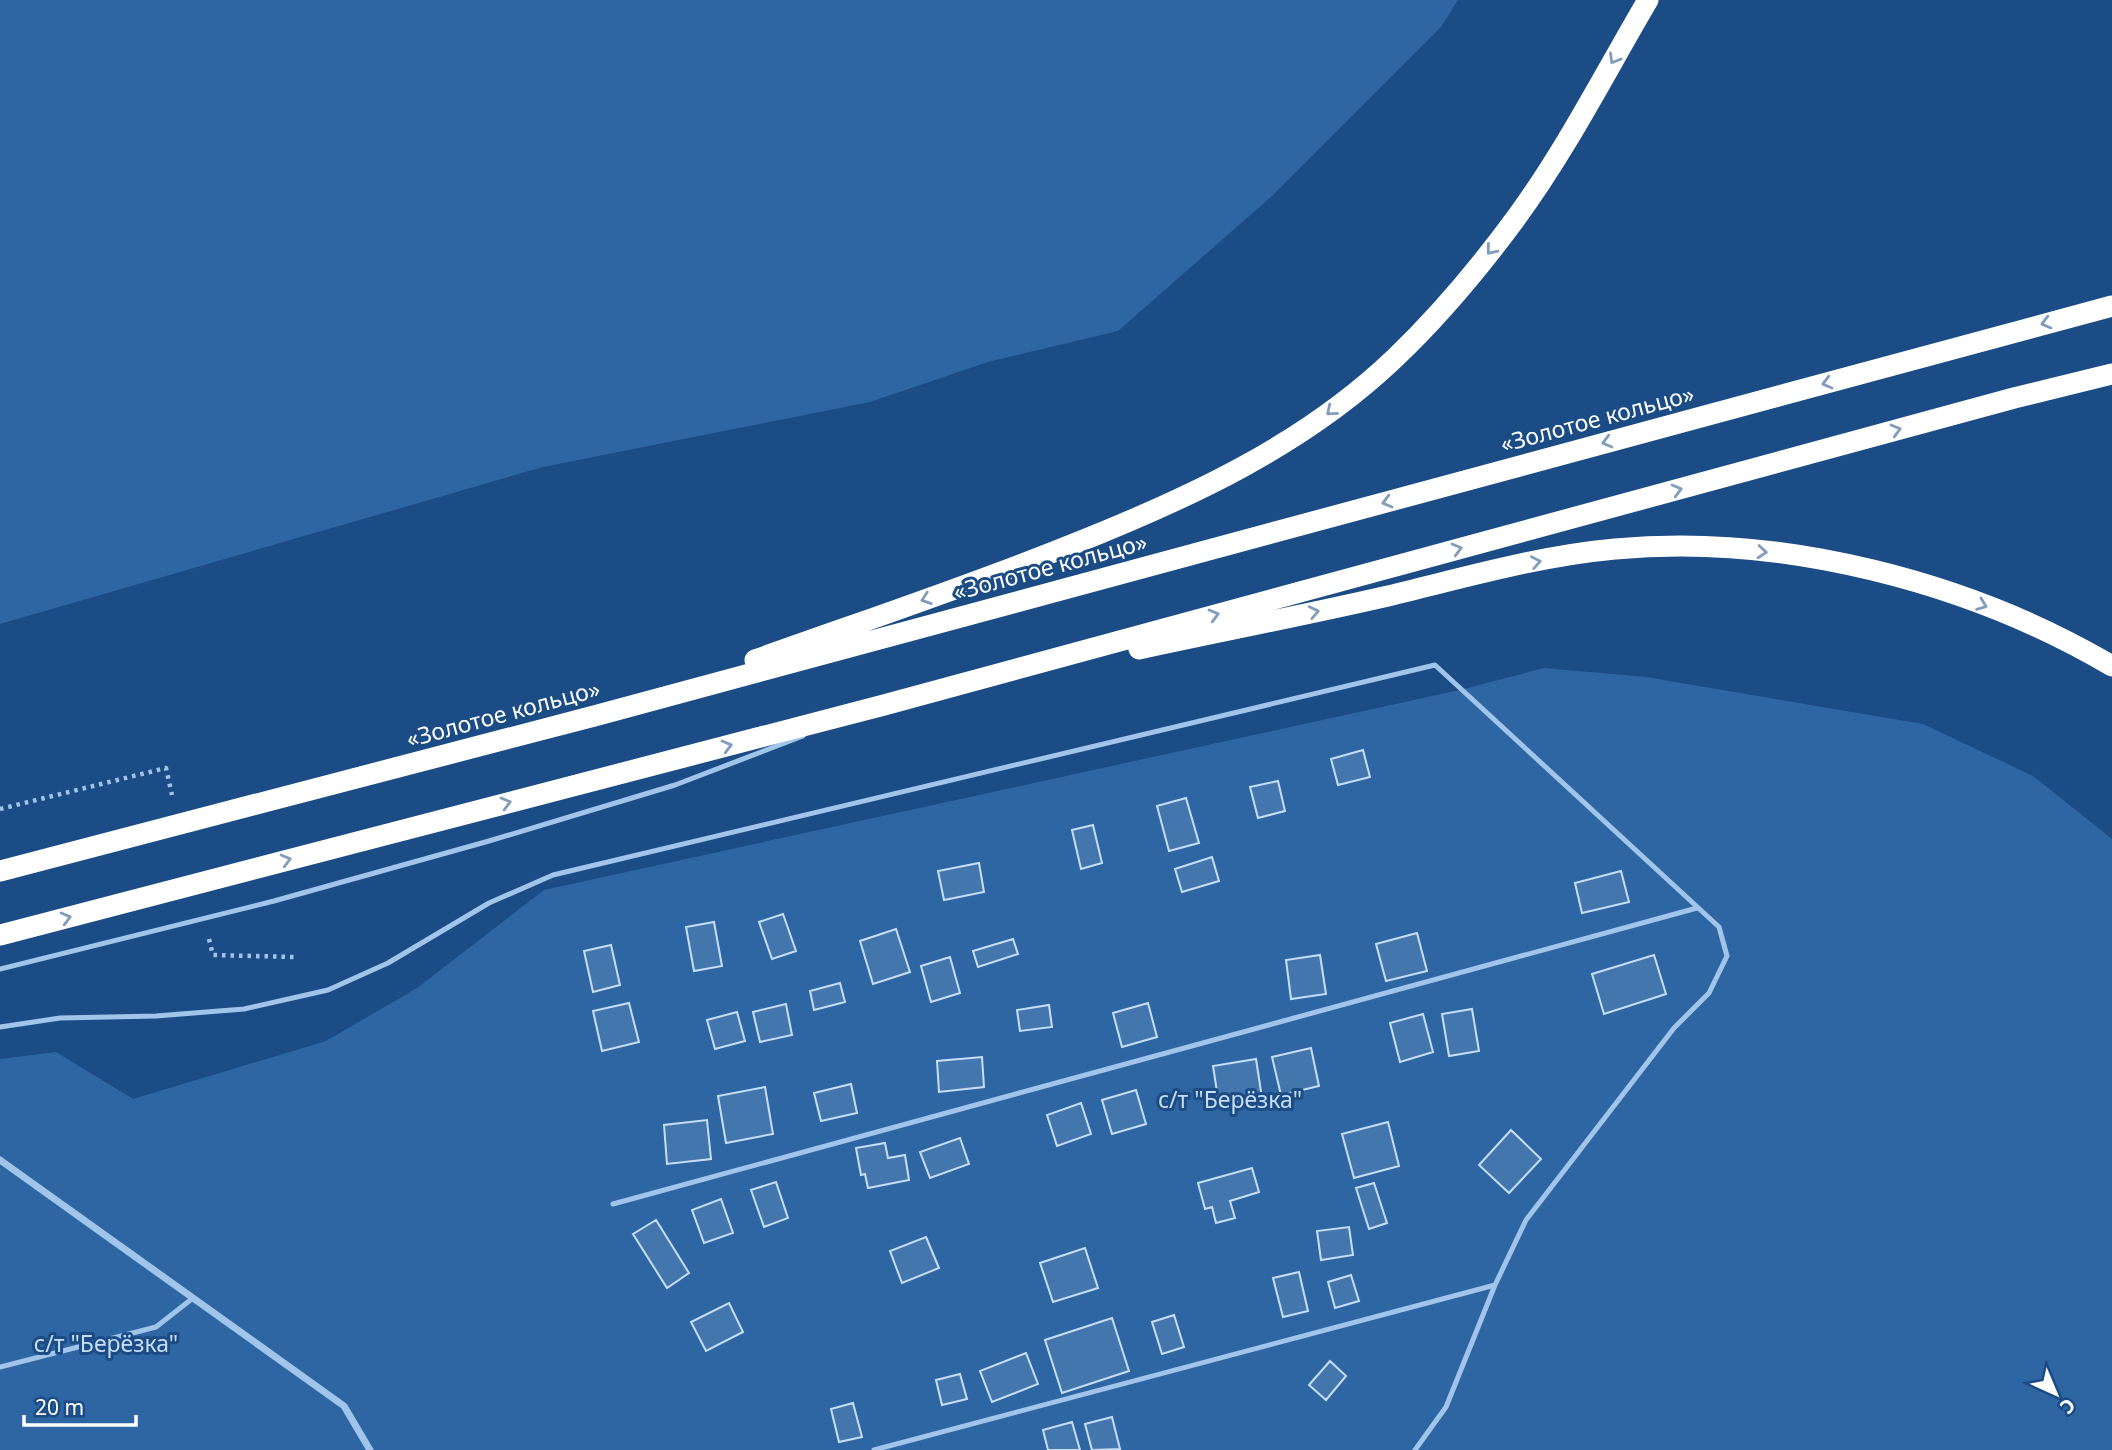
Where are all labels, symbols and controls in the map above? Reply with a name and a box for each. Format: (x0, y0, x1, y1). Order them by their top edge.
one-way arrow (1609, 51, 1622, 64)
one-way arrow (1486, 242, 1499, 254)
one-way arrow (2040, 315, 2052, 330)
one-way arrow (1821, 375, 1833, 389)
street label: «Золотое кольцо» (1497, 377, 1697, 459)
one-way arrow (1326, 403, 1339, 415)
one-way arrow (1890, 424, 1902, 438)
one-way arrow (1601, 434, 1613, 449)
one-way arrow (1670, 483, 1682, 498)
one-way arrow (1382, 494, 1394, 508)
street label: «Золотое кольцо» (950, 525, 1150, 607)
one-way arrow (1451, 543, 1463, 557)
one-way arrow (1757, 544, 1768, 559)
one-way arrow (1530, 555, 1542, 570)
one-way arrow (921, 591, 933, 605)
one-way arrow (1975, 597, 1987, 611)
one-way arrow (1308, 605, 1320, 620)
one-way arrow (1208, 609, 1220, 623)
street label: «Золотое кольцо» (403, 672, 603, 754)
one-way arrow (720, 740, 732, 754)
one-way arrow (500, 797, 512, 811)
one-way arrow (280, 854, 292, 868)
one-way arrow (60, 911, 72, 926)
park label: c/т "Берёзка" (1158, 1083, 1302, 1115)
park label: с/т "Берёзка" (34, 1327, 178, 1359)
north arrow (2021, 1359, 2091, 1429)
scale bar (24, 1384, 136, 1428)
text: 20 m (35, 1393, 84, 1421)
text: С (2054, 1393, 2081, 1420)

